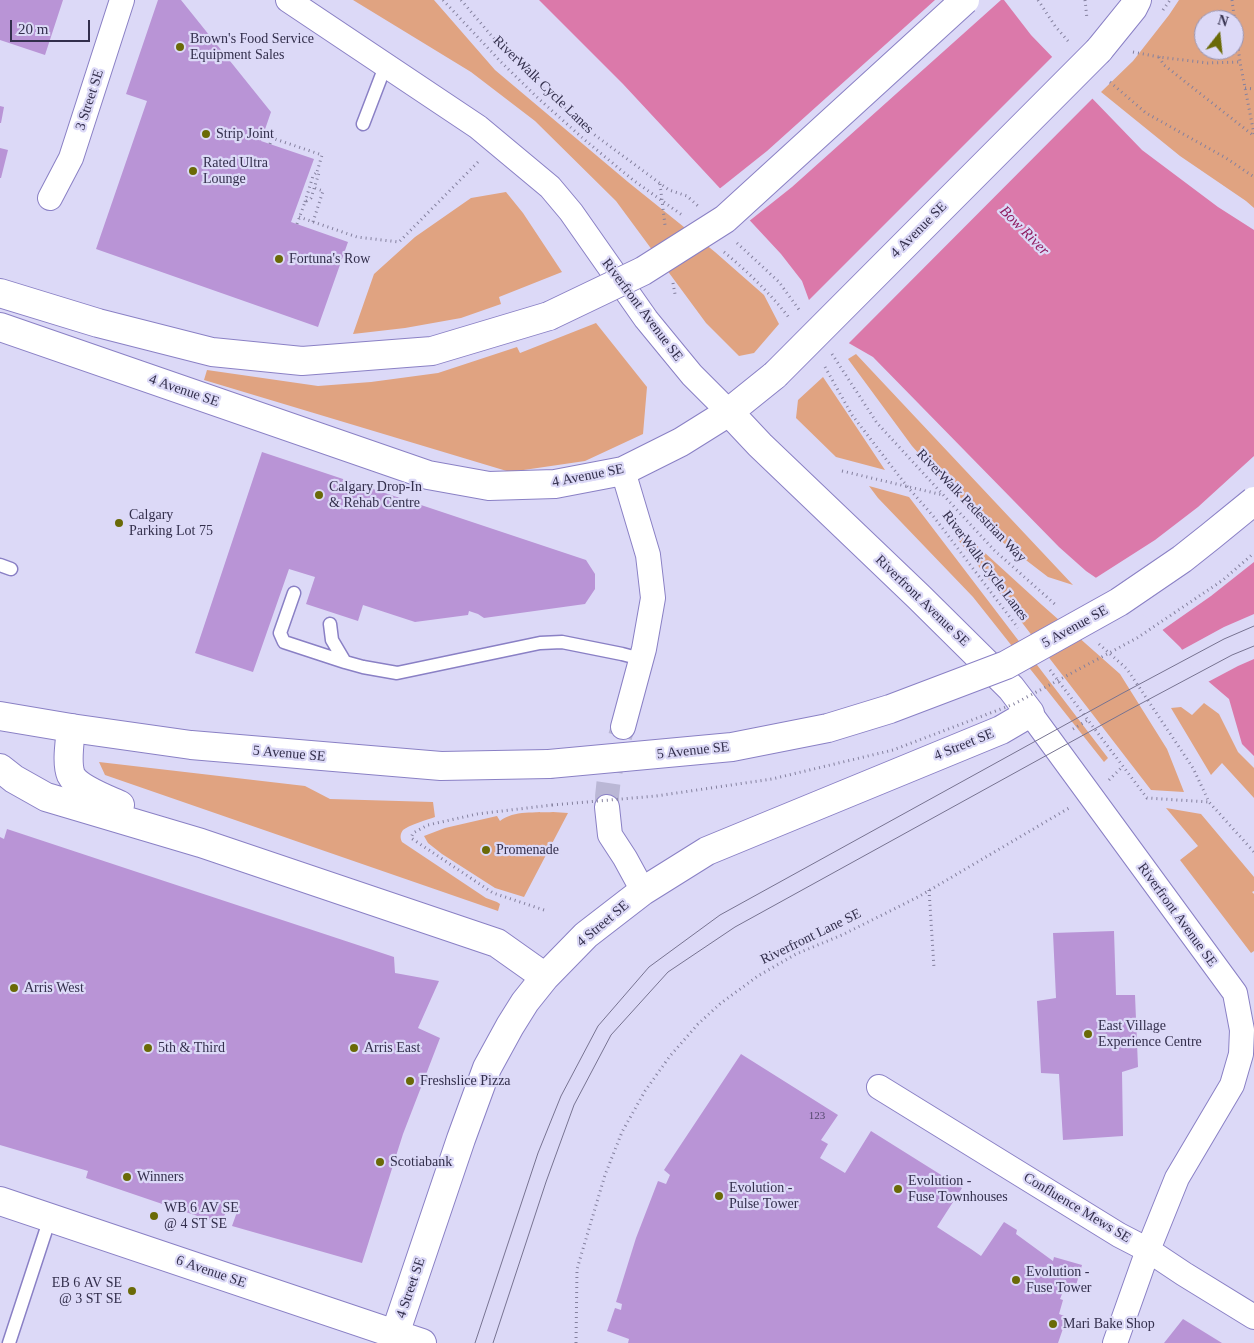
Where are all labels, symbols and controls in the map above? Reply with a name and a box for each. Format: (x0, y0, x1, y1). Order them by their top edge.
scale bar (12, 10, 92, 42)
north arrow (1194, 10, 1244, 60)
text: N (1216, 12, 1230, 30)
text: 20 m (18, 21, 48, 37)
place label: Brown's Food Service Equipment Sales (190, 31, 314, 64)
street label: RiverWalk Cycle Lanes (489, 33, 597, 137)
marker: Brown's Food Service Equipment Sales (174, 41, 186, 53)
street label: 3 Street SE (72, 67, 108, 133)
place label: Strip Joint (216, 126, 274, 142)
marker: Strip Joint (200, 128, 212, 140)
place label: Rated Ultra Lounge (203, 155, 268, 188)
marker: Rated Ultra Lounge (187, 165, 199, 177)
street label: 4 Avenue SE (887, 198, 951, 262)
water label: Bow River (995, 202, 1053, 260)
place label: Fortuna's Row (289, 251, 370, 267)
marker: Fortuna's Row (273, 253, 285, 265)
street label: Riverfront Avenue SE (598, 255, 686, 365)
street label: 4 Avenue SE (147, 371, 221, 411)
street label: RiverWalk Pedestrian Way (913, 446, 1029, 566)
street label: 4 Avenue SE (551, 461, 625, 491)
place label: Calgary Drop-In & Rehab Centre (329, 479, 422, 512)
marker: Calgary Drop-In & Rehab Centre (313, 489, 325, 501)
place label: Calgary Parking Lot 75 (129, 507, 213, 540)
street label: RiverWalk Cycle Lanes (938, 508, 1032, 624)
marker: Calgary Parking Lot 75 (113, 517, 125, 529)
street label: Riverfront Avenue SE (872, 552, 972, 650)
street label: 5 Avenue SE (1039, 602, 1111, 652)
street label: 4 Street SE (932, 725, 996, 765)
street label: 5 Avenue SE (656, 739, 730, 763)
street label: 5 Avenue SE (252, 742, 326, 766)
place label: Promenade (496, 842, 559, 858)
marker: Promenade (480, 844, 492, 856)
street label: Riverfront Avenue SE (1134, 860, 1220, 970)
street label: 4 Street SE (573, 897, 633, 951)
street label: Riverfront Lane SE (758, 905, 864, 969)
place label: Arris West (24, 980, 84, 996)
marker: Arris West (8, 982, 20, 994)
place label: East Village Experience Centre (1098, 1018, 1202, 1050)
marker: East Village Experience Centre (1082, 1028, 1094, 1040)
place label: 5th & Third (158, 1040, 225, 1056)
place label: Arris East (364, 1040, 420, 1056)
marker: 5th & Third (142, 1042, 154, 1054)
marker: Arris East (348, 1042, 360, 1054)
place label: Freshslice Pizza (420, 1073, 511, 1089)
marker: Freshslice Pizza (404, 1075, 416, 1087)
house number: 123 (809, 1109, 825, 1123)
place label: Scotiabank (390, 1154, 452, 1170)
marker: Scotiabank (374, 1156, 386, 1168)
place label: Winners (137, 1169, 184, 1185)
street label: Confluence Mews SE (1020, 1169, 1134, 1247)
marker: Winners (121, 1171, 133, 1183)
place label: Evolution - Fuse Townhouses (908, 1173, 1008, 1206)
place label: Evolution - Pulse Tower (729, 1180, 798, 1212)
marker: Evolution - Fuse Townhouses (892, 1183, 904, 1195)
marker: Evolution - Pulse Tower (713, 1190, 725, 1202)
place label: WB 6 AV SE @ 4 ST SE (164, 1200, 239, 1232)
marker: WB 6 AV SE @ 4 ST SE (148, 1210, 160, 1222)
street label: 6 Avenue SE (174, 1252, 248, 1292)
street label: 4 Street SE (393, 1255, 429, 1321)
place label: Evolution - Fuse Tower (1026, 1264, 1092, 1296)
marker: Evolution - Fuse Tower (1010, 1274, 1022, 1286)
place label: EB 6 AV SE @ 3 ST SE (52, 1275, 122, 1308)
marker: EB 6 AV SE @ 3 ST SE (126, 1285, 138, 1297)
place label: Mari Bake Shop (1063, 1316, 1155, 1332)
marker: Mari Bake Shop (1047, 1318, 1059, 1330)

